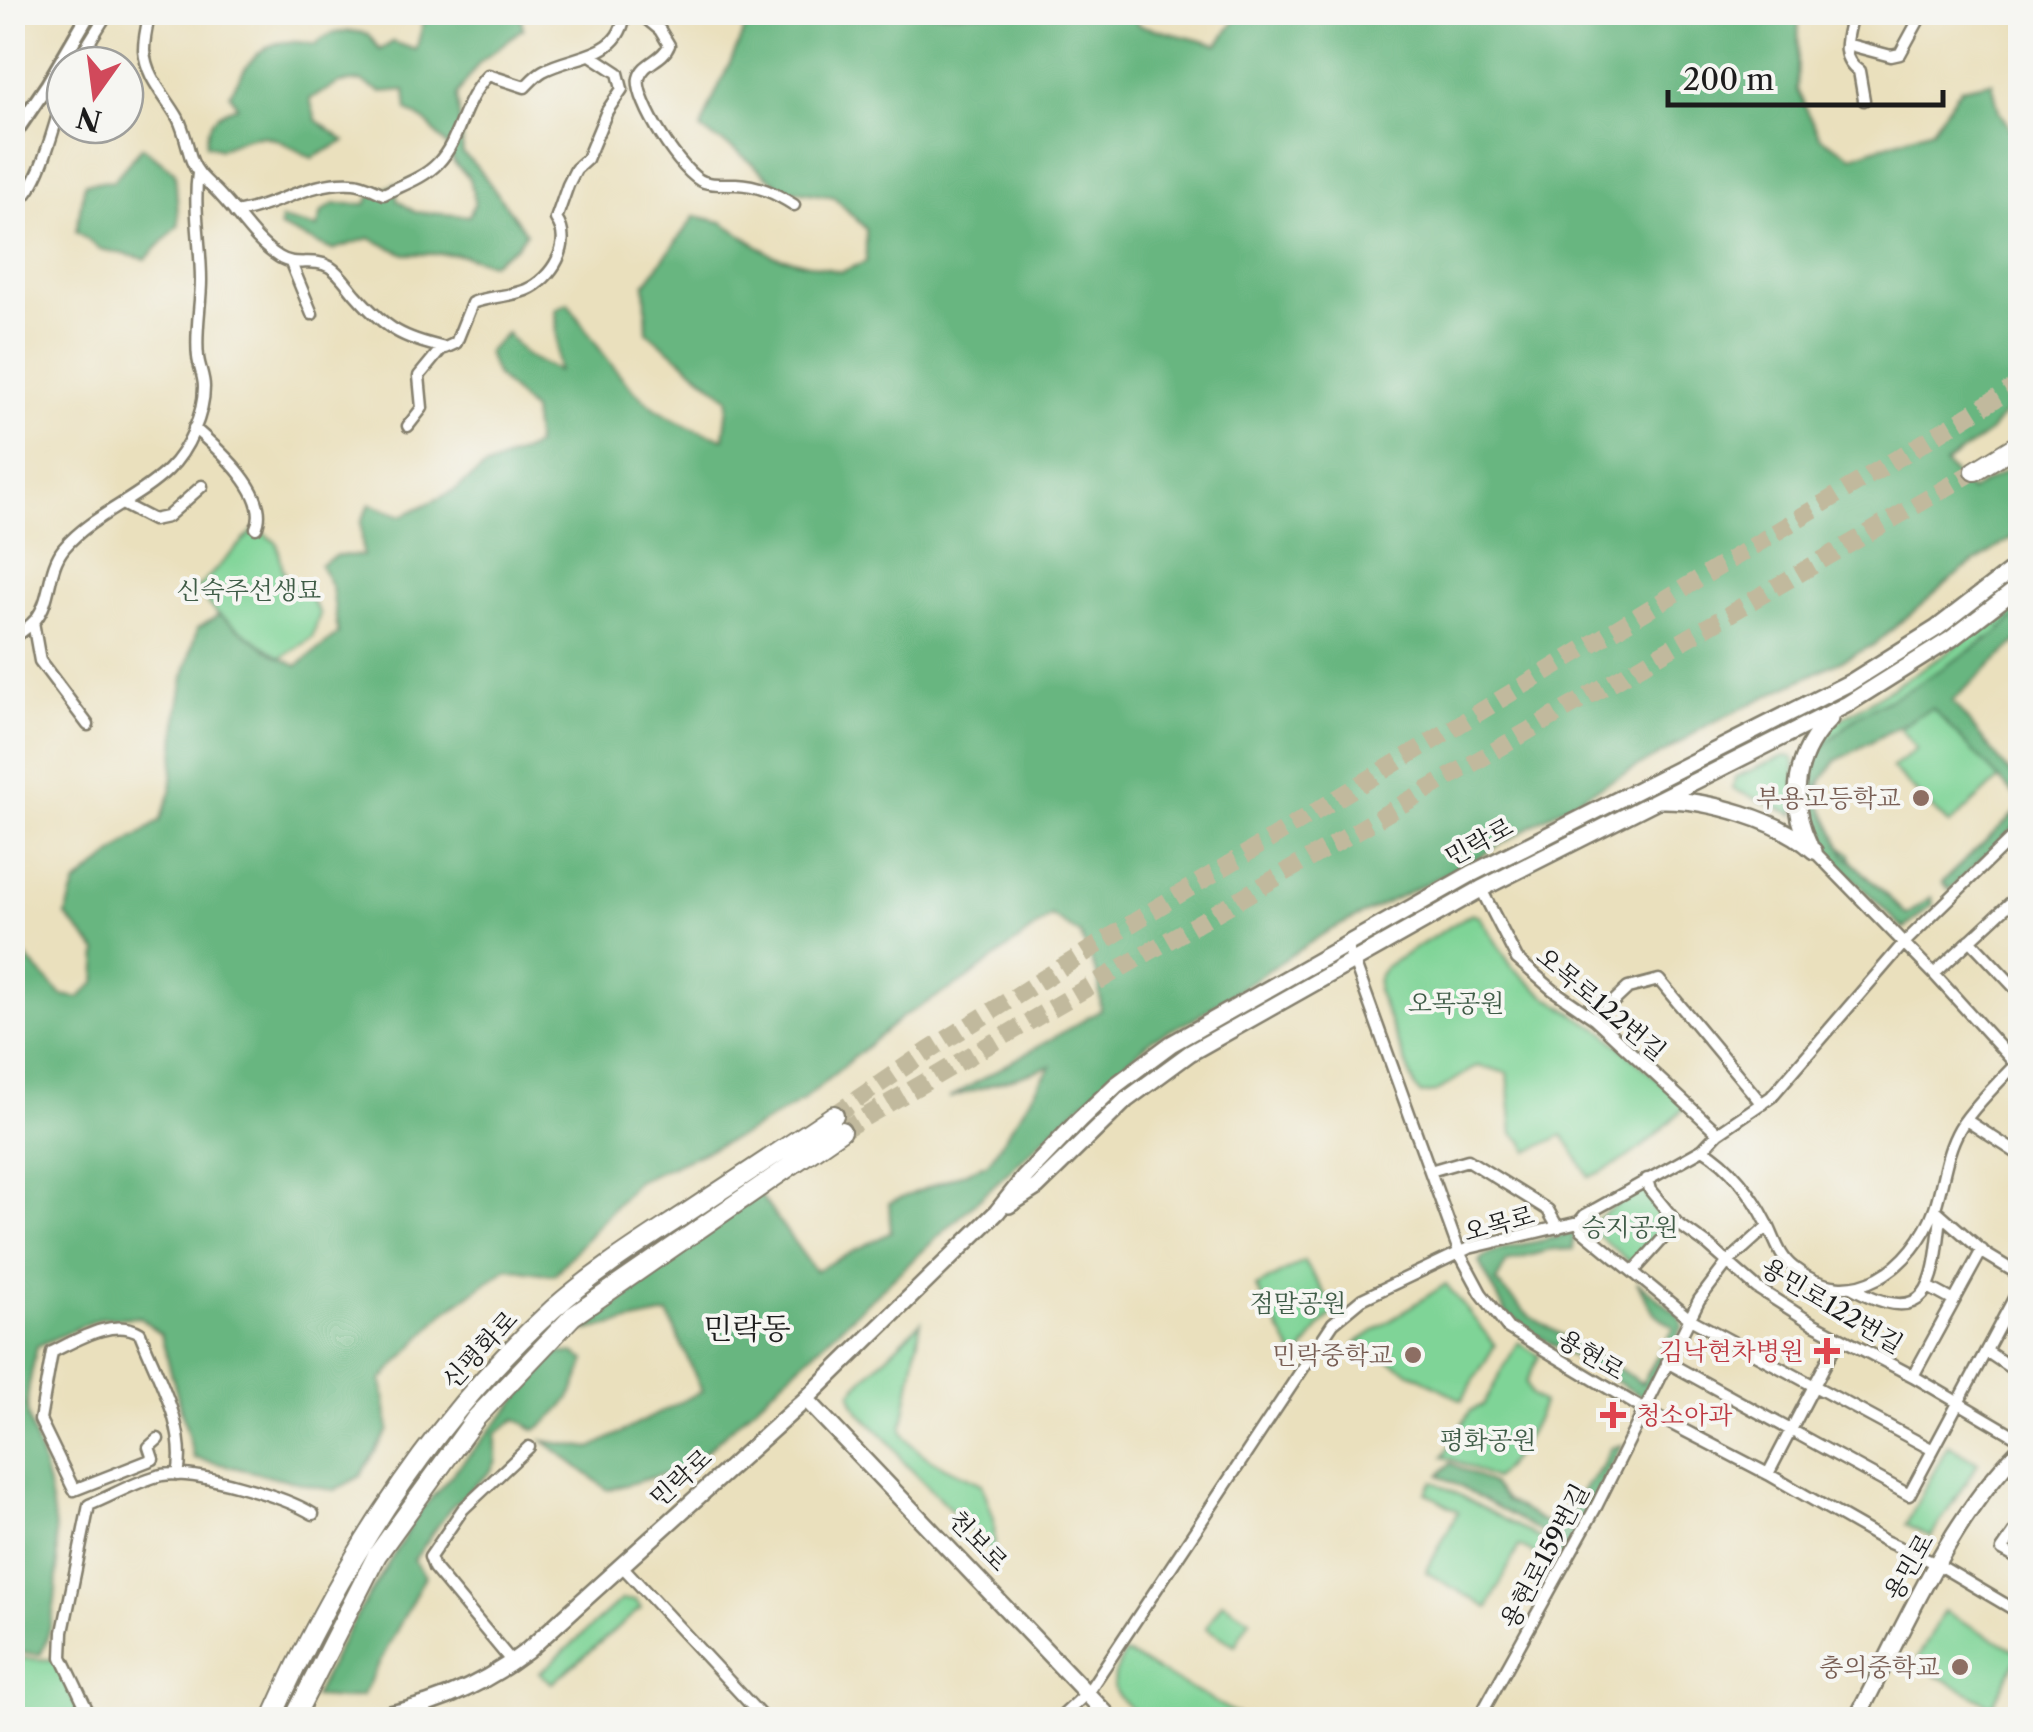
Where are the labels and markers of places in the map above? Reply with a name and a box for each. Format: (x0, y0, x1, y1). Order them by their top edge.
place label: 부용고등학교 (1756, 783, 1901, 814)
marker: 부용고등학교 (1910, 787, 1932, 809)
place label: 김낙현차병원 (1659, 1336, 1804, 1367)
marker: 김낙현차병원 (1814, 1338, 1840, 1364)
place label: 민락중학교 (1272, 1340, 1393, 1371)
marker: 민락중학교 (1402, 1344, 1424, 1366)
place label: 청소아과 (1636, 1400, 1733, 1431)
marker: 청소아과 (1600, 1402, 1626, 1428)
place label: 충의중학교 (1819, 1652, 1940, 1683)
marker: 충의중학교 (1949, 1656, 1971, 1678)

